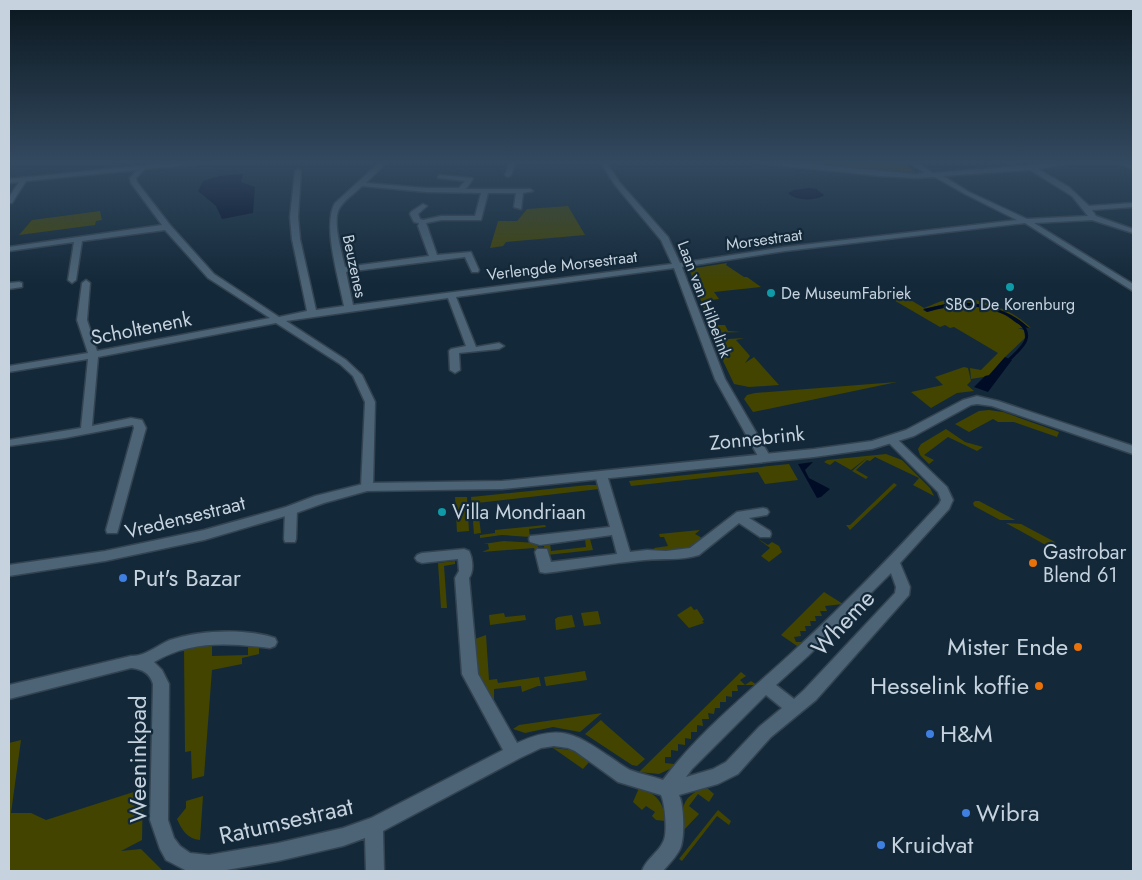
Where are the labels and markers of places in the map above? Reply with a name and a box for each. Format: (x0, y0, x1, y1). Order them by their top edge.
marker: SBO De Korenburg (1004, 281, 1016, 293)
place label: De MuseumFabriek (781, 282, 912, 305)
marker: De MuseumFabriek (765, 287, 777, 299)
place label: SBO De Korenburg (945, 293, 1075, 316)
place label: Villa Mondriaan (452, 498, 586, 527)
marker: Villa Mondriaan (436, 506, 448, 518)
place label: Gastrobar Blend 61 (1043, 538, 1126, 590)
marker: Gastrobar Blend 61 (1027, 557, 1039, 569)
place label: Put's Bazar (133, 560, 242, 595)
marker: Put's Bazar (117, 572, 129, 584)
place label: Mister Ende (947, 629, 1068, 664)
marker: Mister Ende (1072, 641, 1084, 653)
place label: Hesselink koffie (870, 668, 1029, 703)
marker: Hesselink koffie (1033, 680, 1045, 692)
place label: H&M (940, 716, 993, 751)
marker: H&M (924, 728, 936, 740)
place label: Wibra (976, 795, 1039, 830)
marker: Wibra (960, 807, 972, 819)
place label: Kruidvat (891, 827, 973, 862)
marker: Kruidvat (875, 839, 887, 851)

